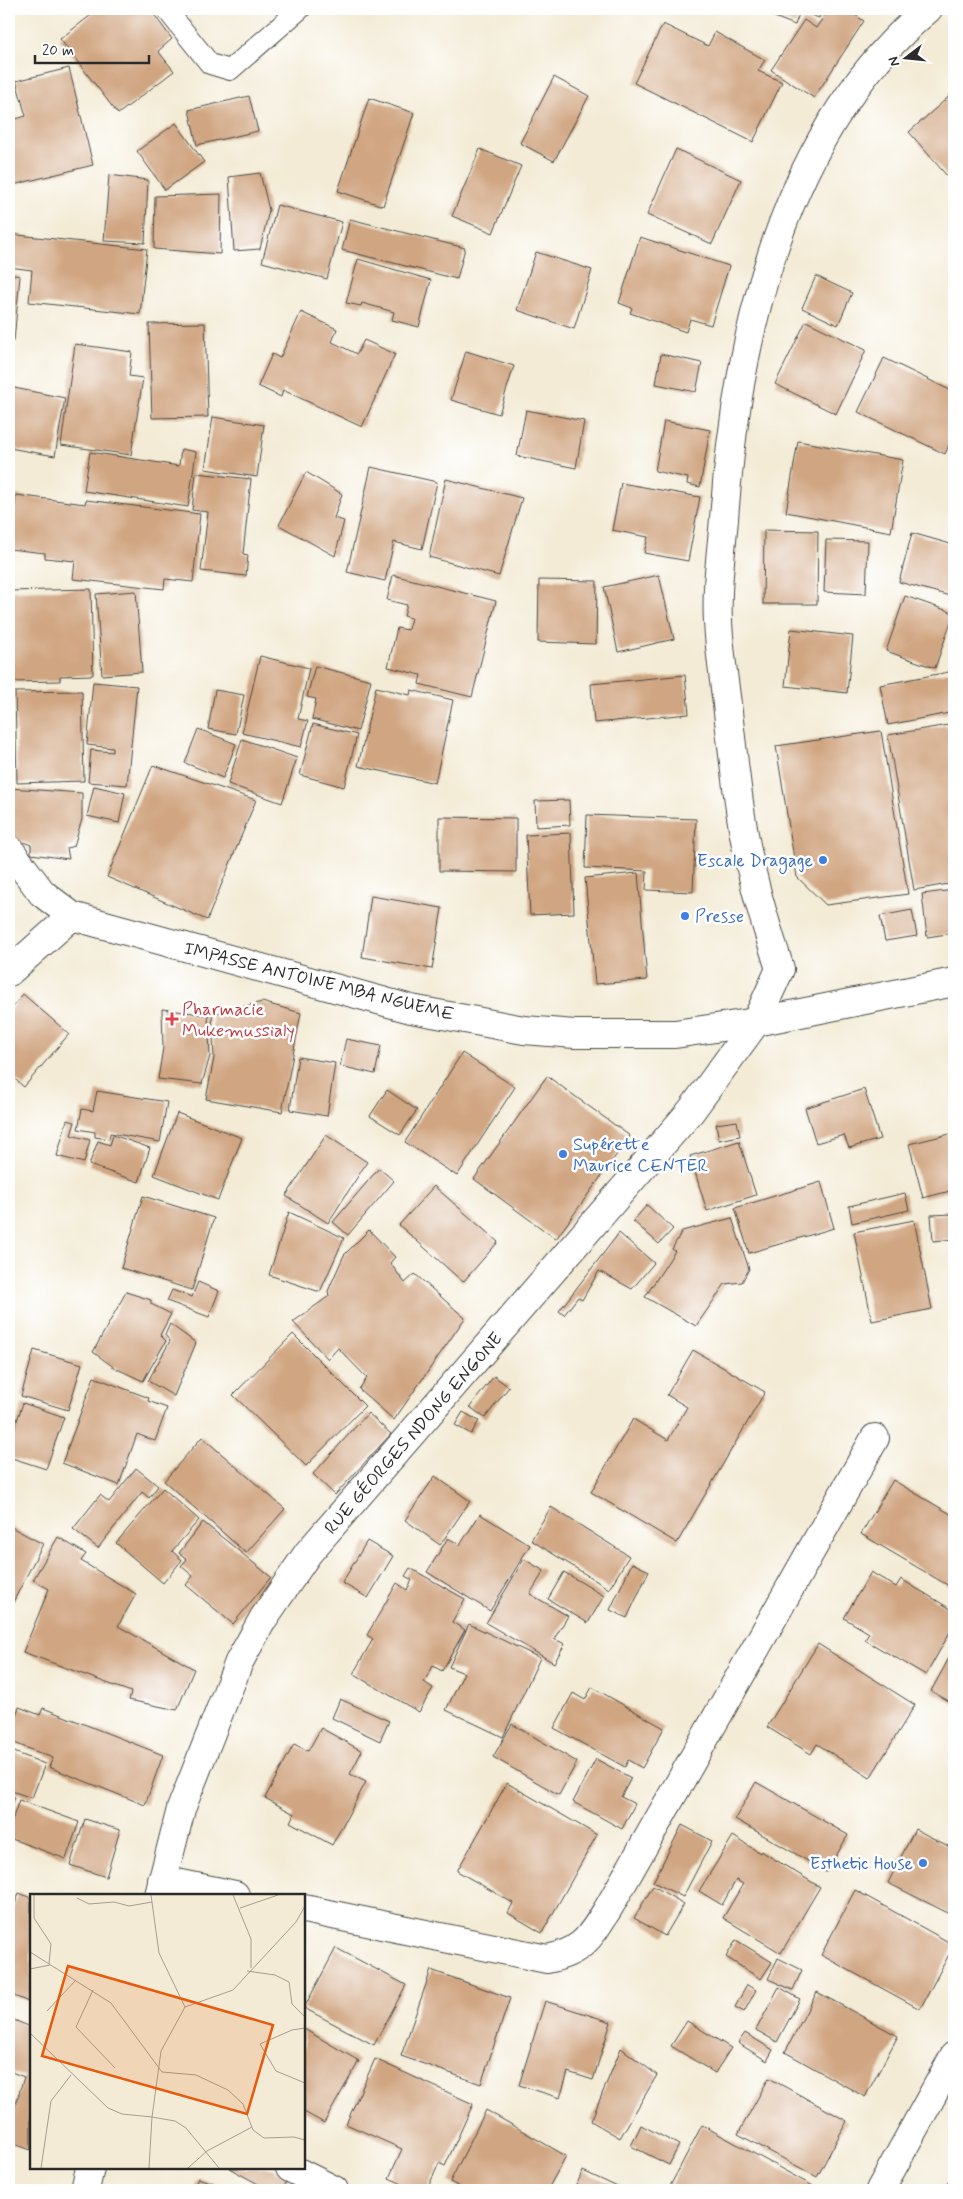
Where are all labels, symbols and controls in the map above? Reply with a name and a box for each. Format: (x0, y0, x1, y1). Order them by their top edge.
scale bar (35, 32, 149, 64)
north arrow (880, 32, 930, 82)
text: 20 m (42, 41, 74, 61)
text: N (885, 54, 904, 68)
place label: Escale Dragage (697, 849, 813, 874)
marker: Escale Dragage (817, 854, 829, 866)
place label: Presse (695, 905, 744, 929)
marker: Presse (679, 910, 691, 922)
street label: IMPASSE ANTOINE MBA NGUEME (181, 937, 456, 1027)
place label: Pharmacie Mukemussialy (182, 998, 295, 1043)
marker: Pharmacie Mukemussialy (166, 1013, 178, 1025)
place label: Supérette Maurice CENTER (573, 1133, 708, 1178)
marker: Supérette Maurice CENTER (557, 1148, 569, 1160)
street label: RUE GÉORGES NDONG ENGONE (319, 1328, 508, 1540)
place label: Esthetic House (810, 1852, 913, 1876)
marker: Esthetic House (917, 1857, 929, 1869)
inset map (30, 1894, 305, 2169)

